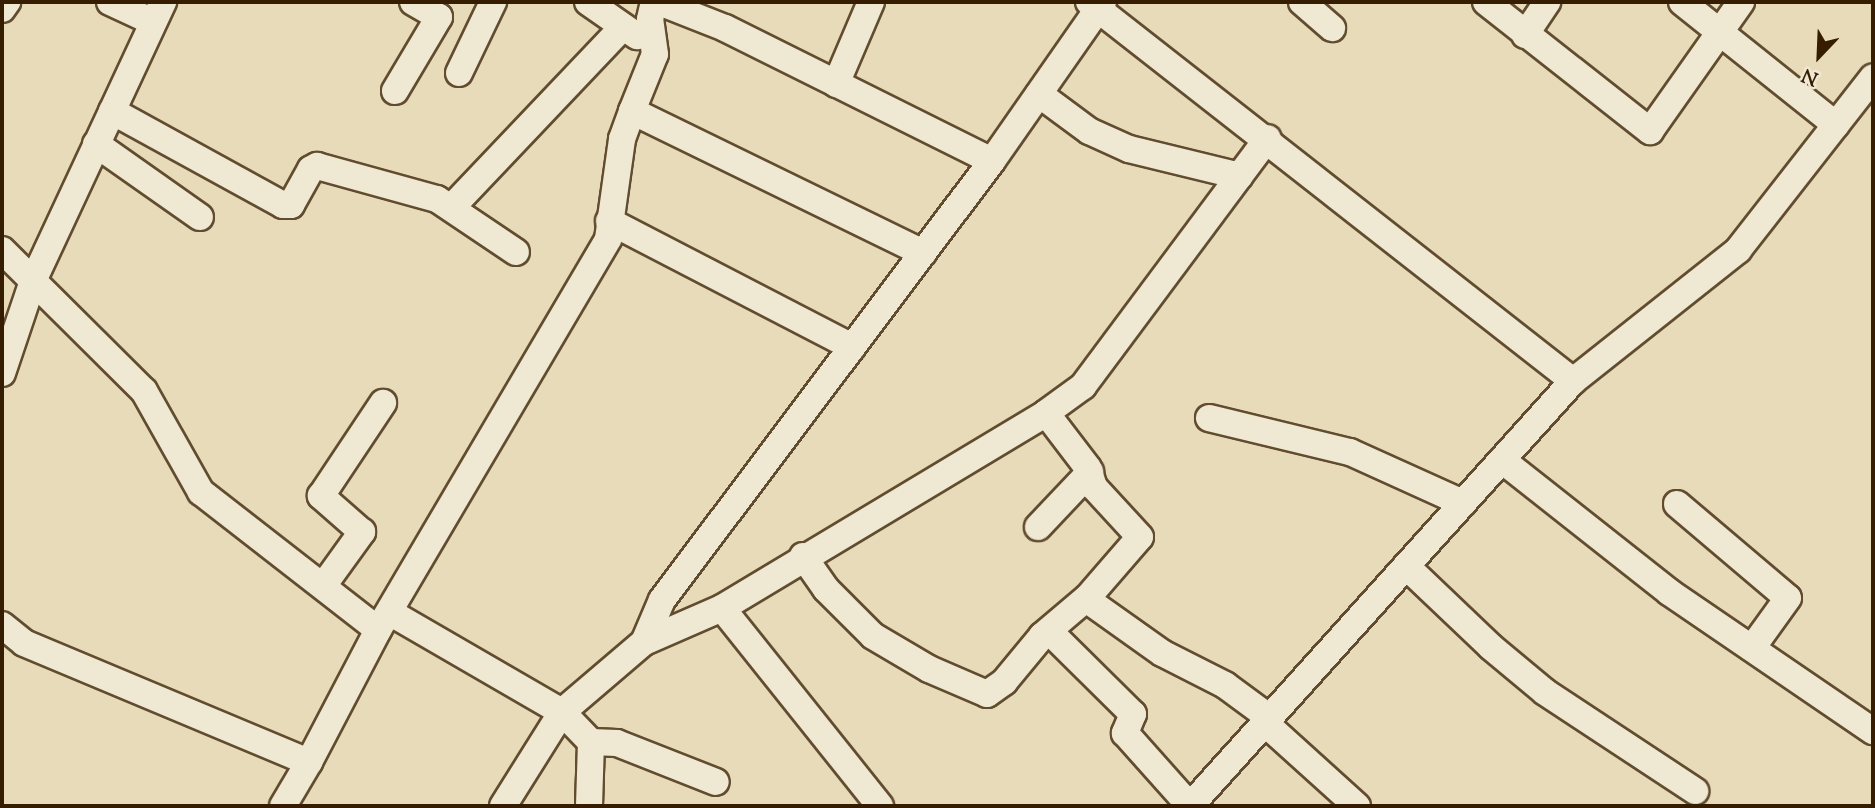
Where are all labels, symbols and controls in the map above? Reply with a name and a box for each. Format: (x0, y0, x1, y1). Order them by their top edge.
north arrow (1784, 21, 1854, 91)
text: N (1798, 60, 1823, 91)

